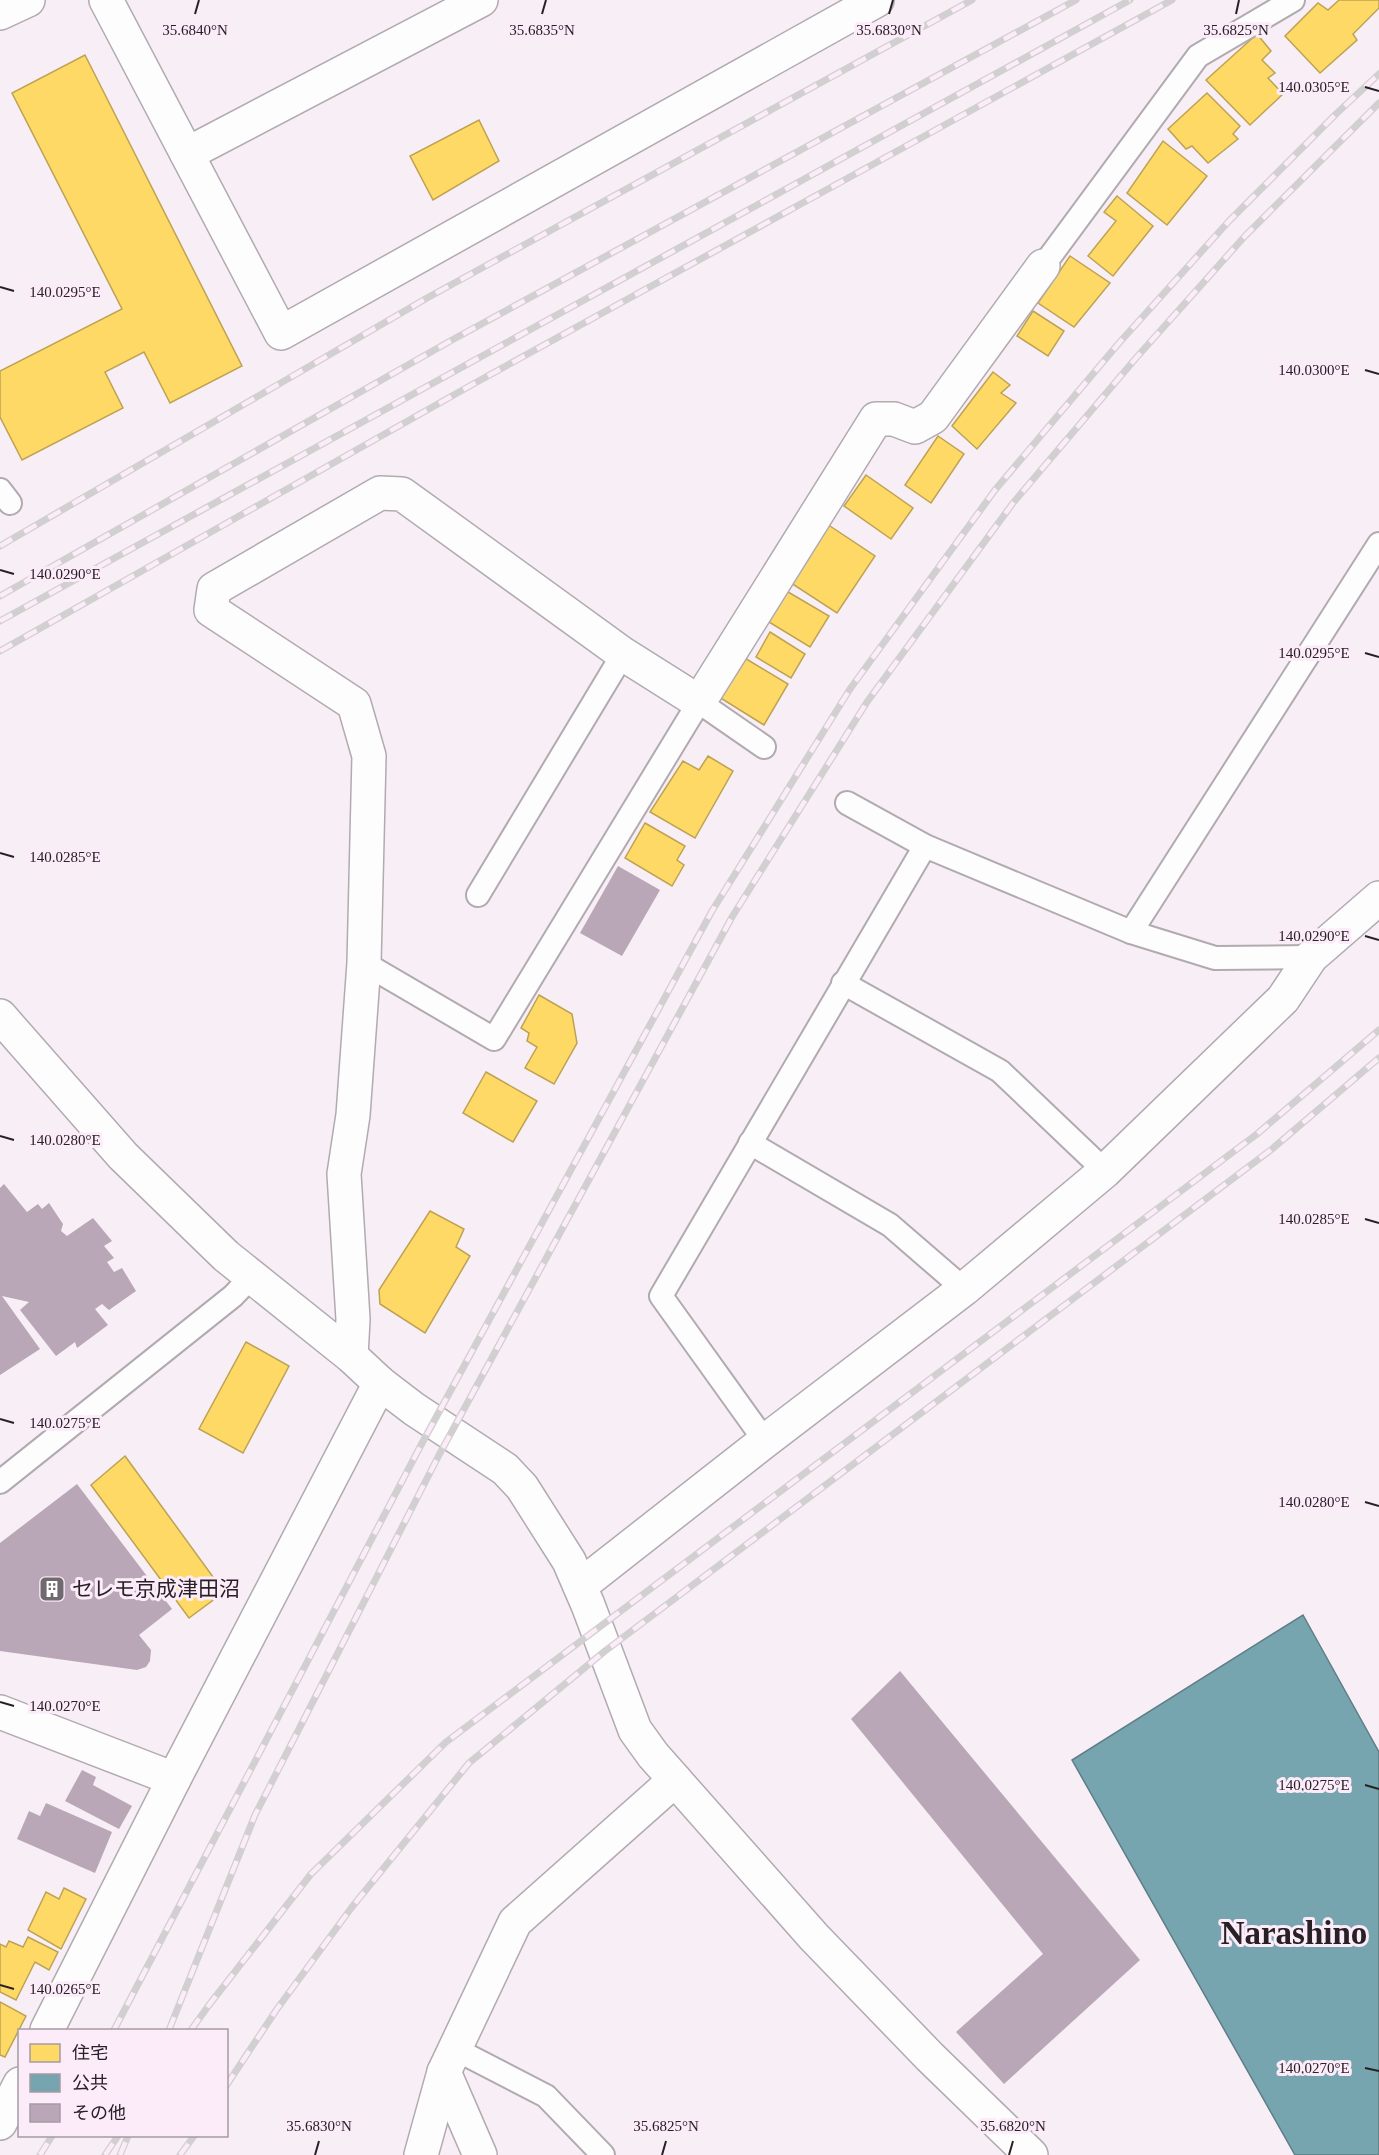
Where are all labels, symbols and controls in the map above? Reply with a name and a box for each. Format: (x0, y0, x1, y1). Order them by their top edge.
text: 35.6840°N (162, 22, 228, 38)
text: 35.6835°N (509, 22, 575, 38)
text: 35.6830°N (856, 22, 922, 38)
text: 35.6825°N (1203, 22, 1269, 38)
text: 140.0305°E (1278, 79, 1350, 95)
text: 140.0295°E (29, 284, 101, 300)
text: 140.0300°E (1278, 362, 1350, 378)
text: 140.0290°E (29, 566, 101, 582)
text: 140.0295°E (1278, 645, 1350, 661)
text: 140.0285°E (29, 849, 101, 865)
text: 140.0290°E (1278, 928, 1350, 944)
text: 140.0280°E (29, 1132, 101, 1148)
text: 140.0285°E (1278, 1211, 1350, 1227)
text: 140.0275°E (29, 1415, 101, 1431)
text: 140.0280°E (1278, 1494, 1350, 1510)
building icon: セレモ京成津田沼 (37, 1574, 67, 1604)
place label: セレモ京成津田沼 (72, 1577, 240, 1601)
text: 140.0270°E (29, 1698, 101, 1714)
text: 140.0275°E (1278, 1777, 1350, 1793)
district label: Narashino (1221, 1915, 1367, 1951)
text: 140.0265°E (29, 1981, 101, 1997)
legend (18, 2029, 228, 2137)
text: 住宅 (72, 2043, 108, 2063)
text: 140.0270°E (1278, 2060, 1350, 2076)
text: 公共 (72, 2073, 108, 2093)
text: その他 (72, 2103, 126, 2123)
text: 35.6830°N (286, 2118, 352, 2134)
text: 35.6825°N (633, 2118, 699, 2134)
text: 35.6820°N (980, 2118, 1046, 2134)

